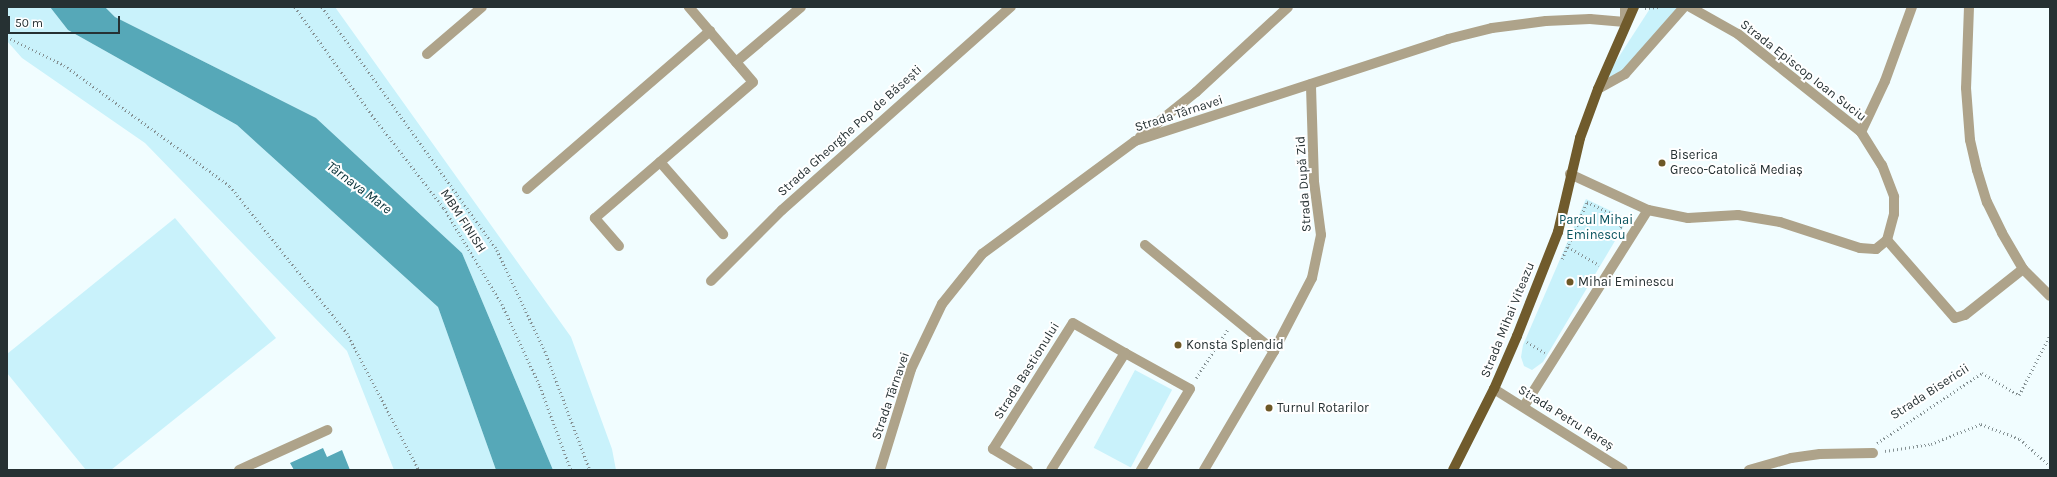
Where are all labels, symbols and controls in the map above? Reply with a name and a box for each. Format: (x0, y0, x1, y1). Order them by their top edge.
scale bar (10, 8, 122, 34)
text: 50 m (15, 16, 43, 30)
street label: Strada Episcop Ioan Suciu (1737, 17, 1869, 125)
street label: Strada Gheorghe Pop de Băsești (775, 62, 925, 200)
street label: Strada Târnavei (1133, 92, 1225, 136)
street label: Strada După Zid (1293, 136, 1315, 232)
place label: Biserica Greco-Catolică Mediaș (1670, 148, 1803, 179)
water label: Târnava Mare (323, 158, 395, 218)
marker: Biserica Greco-Catolică Mediaș (1657, 158, 1667, 168)
street label: MBM FINISH (437, 186, 489, 256)
park label: Parcul Mihai Eminescu (1559, 213, 1633, 244)
street label: Strada Mihai Viteazu (1478, 260, 1538, 380)
place label: Mihai Eminescu (1578, 274, 1674, 290)
marker: Mihai Eminescu (1565, 277, 1575, 287)
street label: Strada Bastionului (991, 320, 1063, 422)
place label: Konsta Splendid (1186, 337, 1284, 353)
marker: Konsta Splendid (1173, 340, 1183, 350)
street label: Strada Târnavei (869, 350, 913, 442)
street label: Strada Bisericii (1888, 361, 1972, 423)
street label: Strada Petru Rareș (1515, 382, 1617, 454)
place label: Turnul Rotarilor (1277, 400, 1369, 416)
marker: Turnul Rotarilor (1264, 403, 1274, 413)

